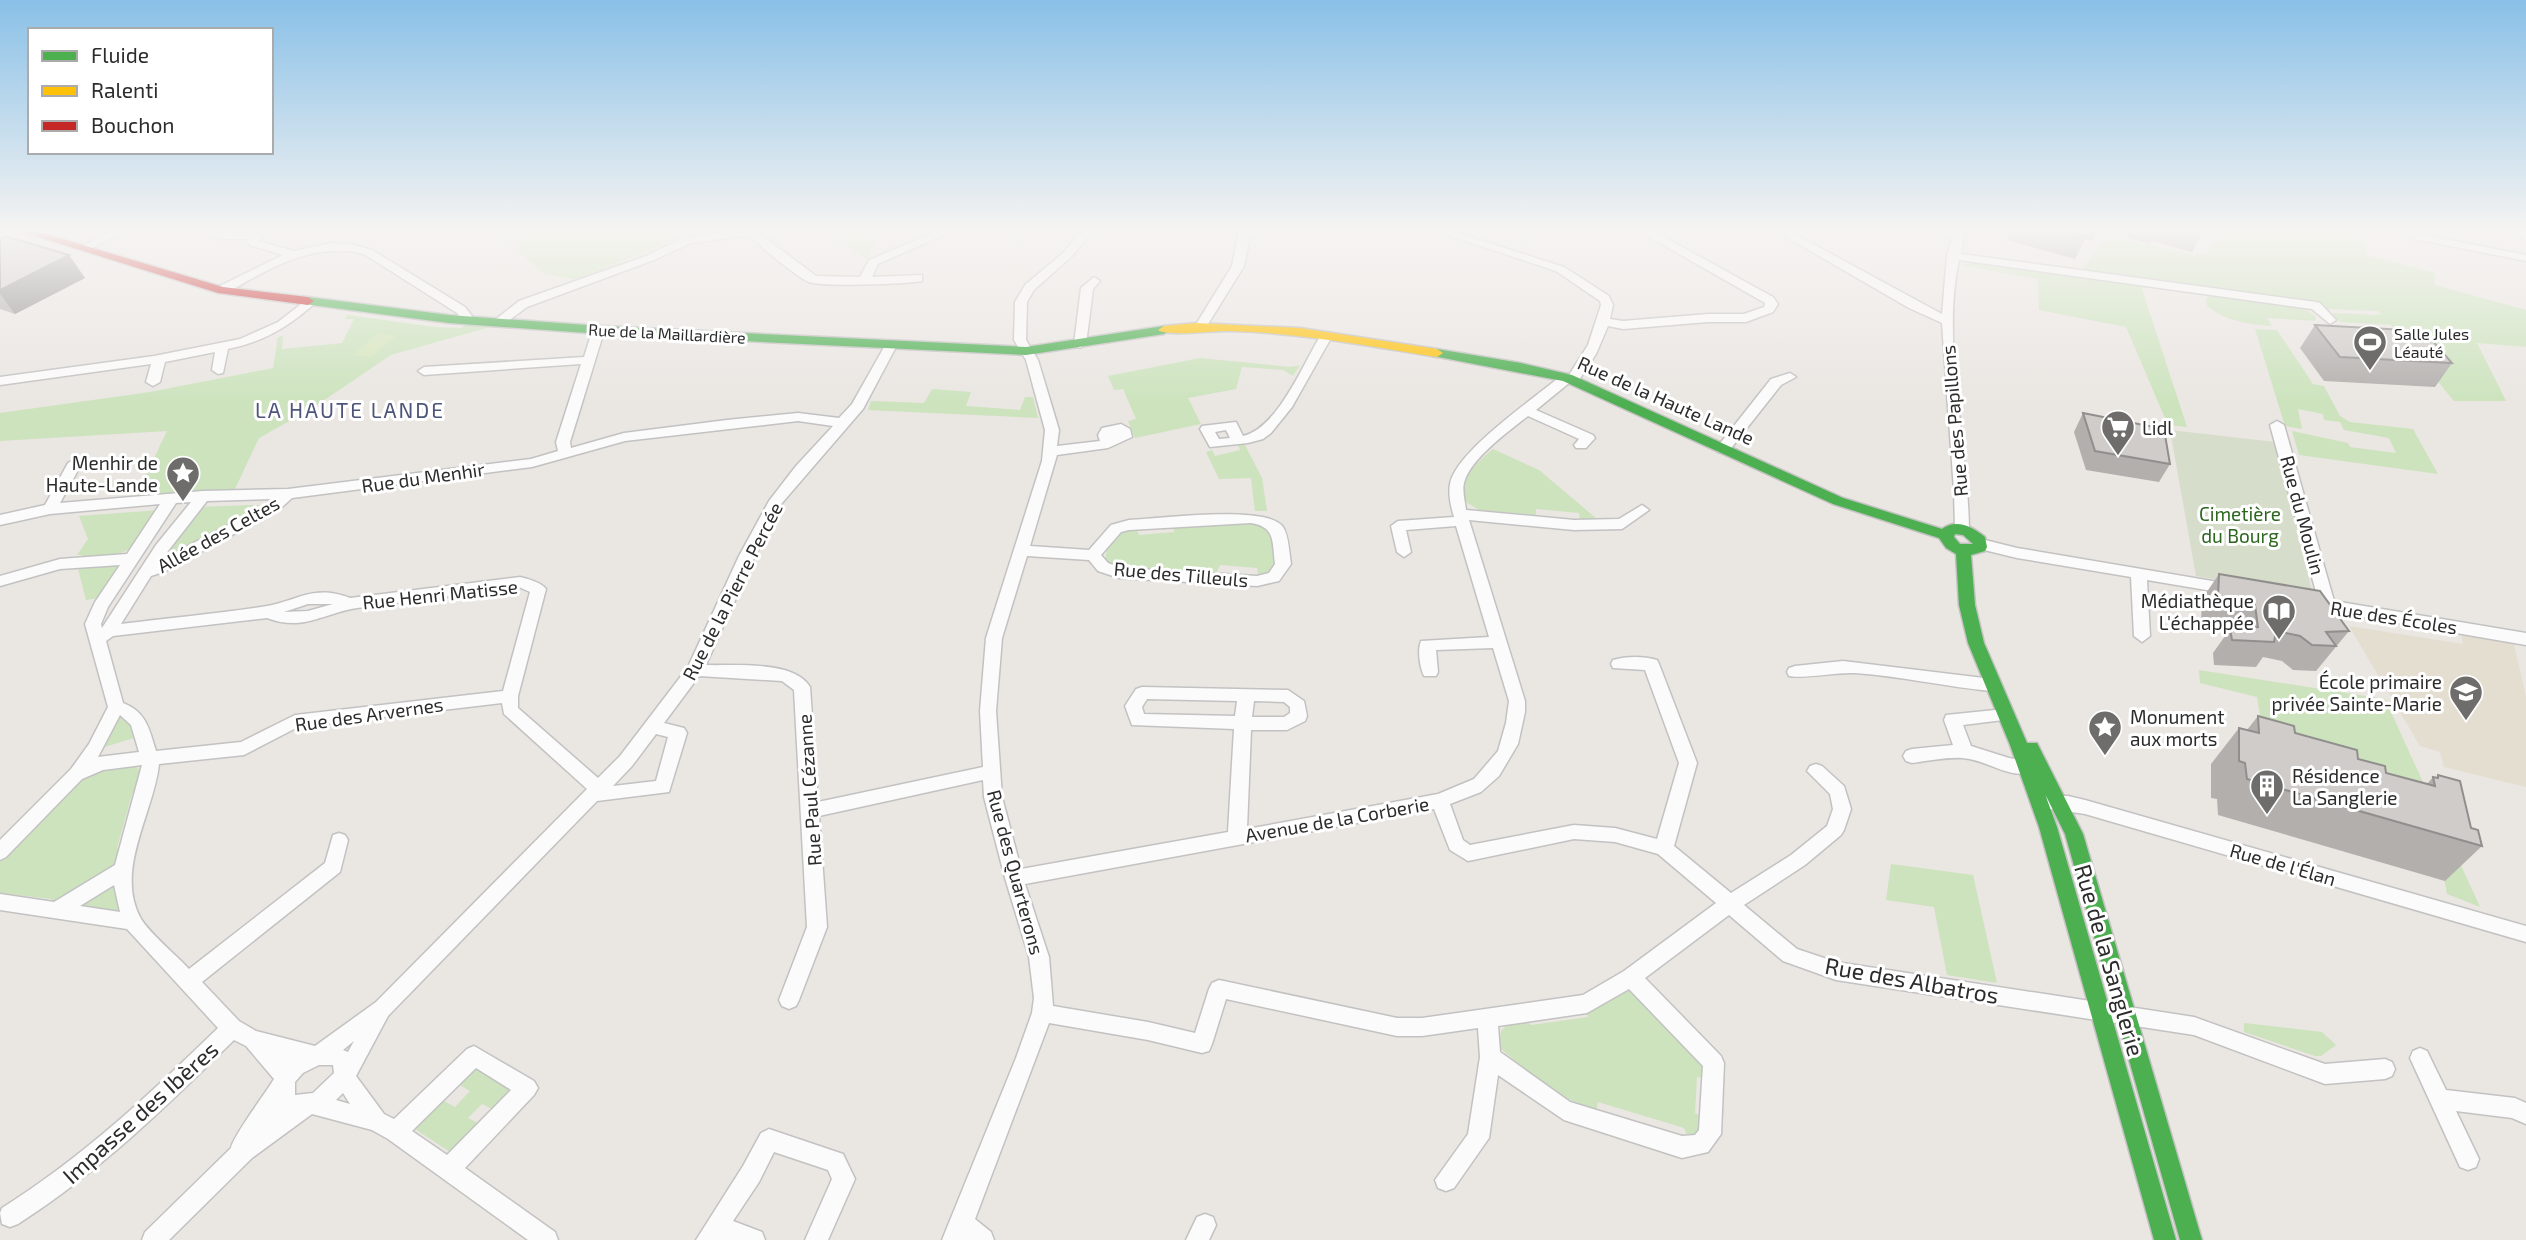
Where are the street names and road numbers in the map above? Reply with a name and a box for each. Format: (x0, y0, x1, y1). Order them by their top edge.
street label: Rue de la Maillardière (588, 319, 746, 347)
street label: Rue des Papillons (1936, 344, 1972, 498)
street label: Rue de la Haute Lande (1574, 351, 1758, 449)
street label: Rue du Moulin (2276, 453, 2330, 577)
street label: Rue du Menhir (360, 457, 486, 497)
street label: Allée des Celtes (153, 491, 283, 577)
street label: Rue de la Pierre Percée (677, 498, 787, 684)
street label: Rue des Tilleuls (1113, 557, 1249, 591)
street label: Rue Henri Matisse (361, 574, 519, 614)
street label: Rue des Écoles (2329, 596, 2459, 638)
street label: Rue des Arvernes (293, 692, 445, 736)
street label: Rue Paul Cézanne (792, 713, 826, 867)
street label: Rue des Quarterons (983, 787, 1049, 957)
street label: Avenue de la Corberie (1243, 791, 1431, 847)
street label: Rue de l'Élan (2227, 838, 2339, 890)
street label: Rue de la Sanglerie (2069, 861, 2151, 1059)
street label: Rue des Albatros (1823, 951, 2001, 1009)
street label: Impasse des Ibères (56, 1035, 224, 1189)

